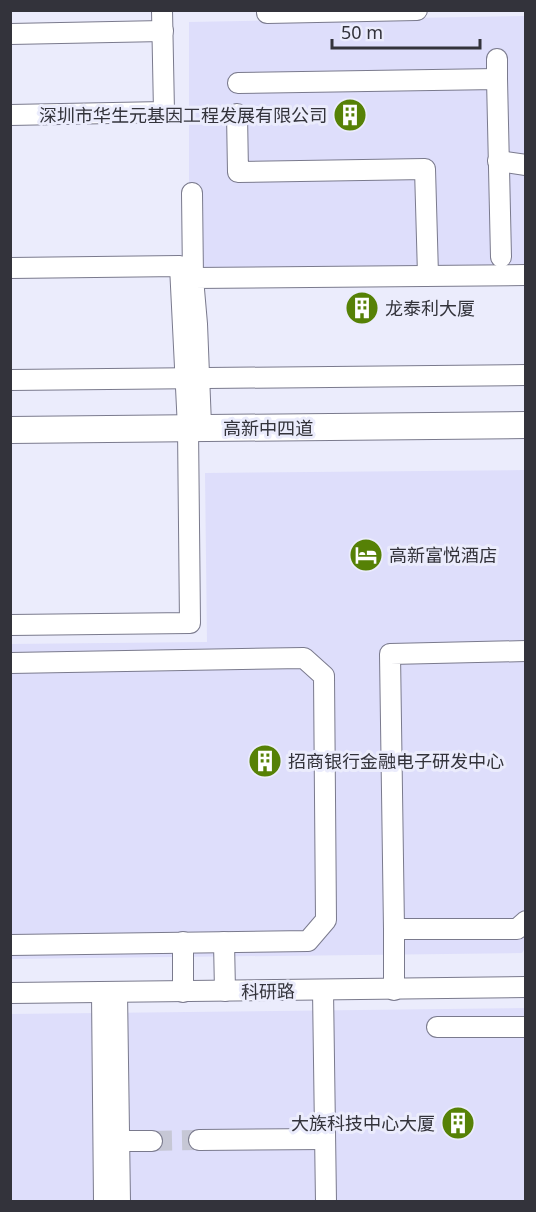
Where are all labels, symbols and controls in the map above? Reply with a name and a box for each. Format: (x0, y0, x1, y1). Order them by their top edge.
scale bar (332, 12, 480, 50)
text: 50 m (341, 20, 383, 44)
building icon: 深圳市华生元基因工程发展有限公司 (332, 97, 368, 133)
place label: 深圳市华生元基因工程发展有限公司 (39, 103, 327, 127)
building icon: 龙泰利大厦 (344, 290, 380, 326)
place label: 龙泰利大厦 (385, 296, 475, 320)
street label: 高新中四道 (223, 416, 313, 440)
hotel icon: 高新富悦酒店 (348, 537, 384, 573)
place label: 高新富悦酒店 (389, 543, 497, 567)
building icon: 招商银行金融电子研发中心 (247, 743, 283, 779)
place label: 招商银行金融电子研发中心 (288, 749, 504, 773)
street label: 科研路 (241, 979, 295, 1003)
building icon: 大族科技中心大厦 (440, 1105, 476, 1141)
place label: 大族科技中心大厦 (291, 1111, 435, 1135)

